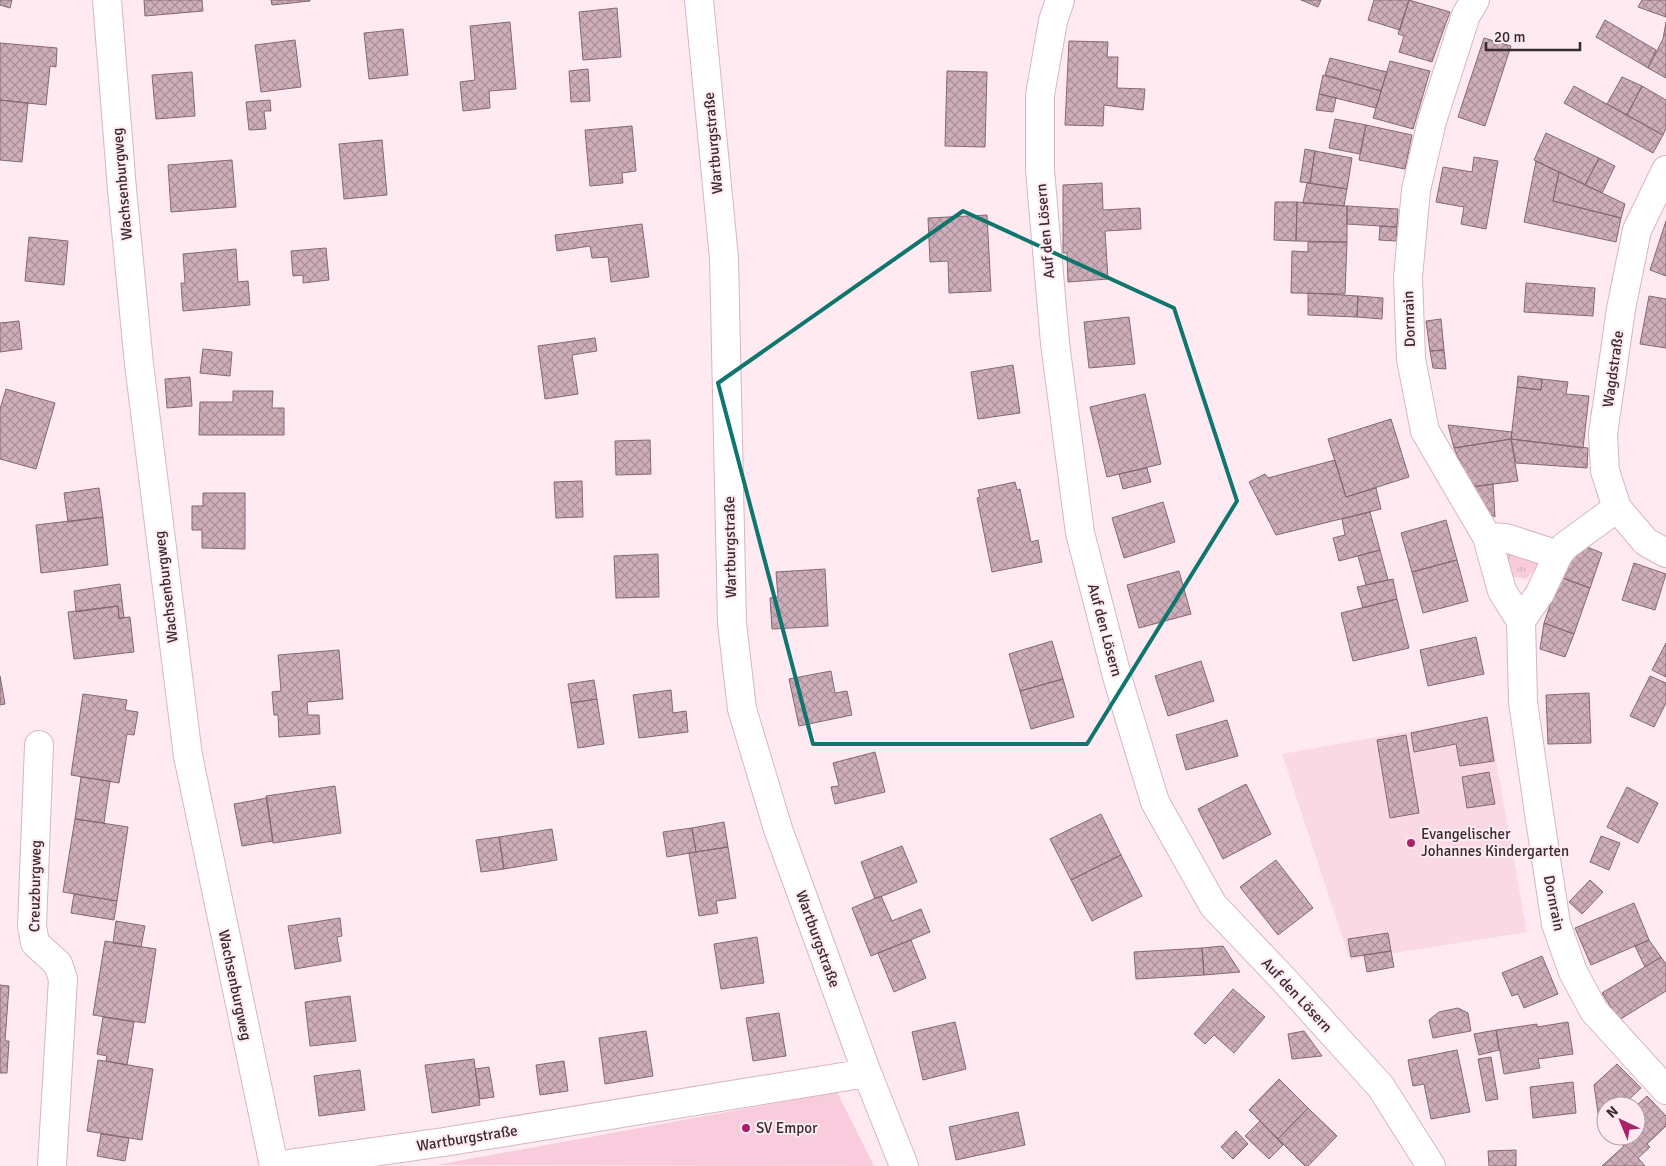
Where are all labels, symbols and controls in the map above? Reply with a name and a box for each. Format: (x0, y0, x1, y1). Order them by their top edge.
scale bar (1486, 20, 1580, 52)
text: 20 m (1494, 28, 1525, 46)
street label: Wartburgstraße (700, 91, 726, 195)
street label: Wachsenburgweg (108, 127, 136, 241)
street label: Auf den Lösern (1032, 183, 1058, 279)
street label: Dornrain (1399, 290, 1419, 348)
street label: Wagdstraße (1599, 329, 1627, 409)
street label: Wartburgstraße (720, 496, 740, 598)
street label: Wachsenburgweg (150, 530, 182, 644)
street label: Auf den Lösern (1084, 582, 1126, 678)
place label: Evangelischer Johannes Kindergarten (1421, 825, 1569, 860)
marker: Evangelischer Johannes Kindergarten (1405, 837, 1417, 849)
street label: Creuzburgweg (25, 840, 45, 932)
street label: Dornrain (1540, 874, 1568, 932)
street label: Wartburgstraße (792, 888, 844, 990)
street label: Wachsenburgweg (214, 928, 256, 1042)
street label: Auf den Lösern (1258, 954, 1336, 1036)
north arrow (1596, 1096, 1646, 1146)
text: N (1603, 1103, 1622, 1122)
place label: SV Empor (756, 1119, 818, 1137)
street label: Wartburgstraße (415, 1121, 519, 1155)
marker: SV Empor (740, 1122, 752, 1134)

